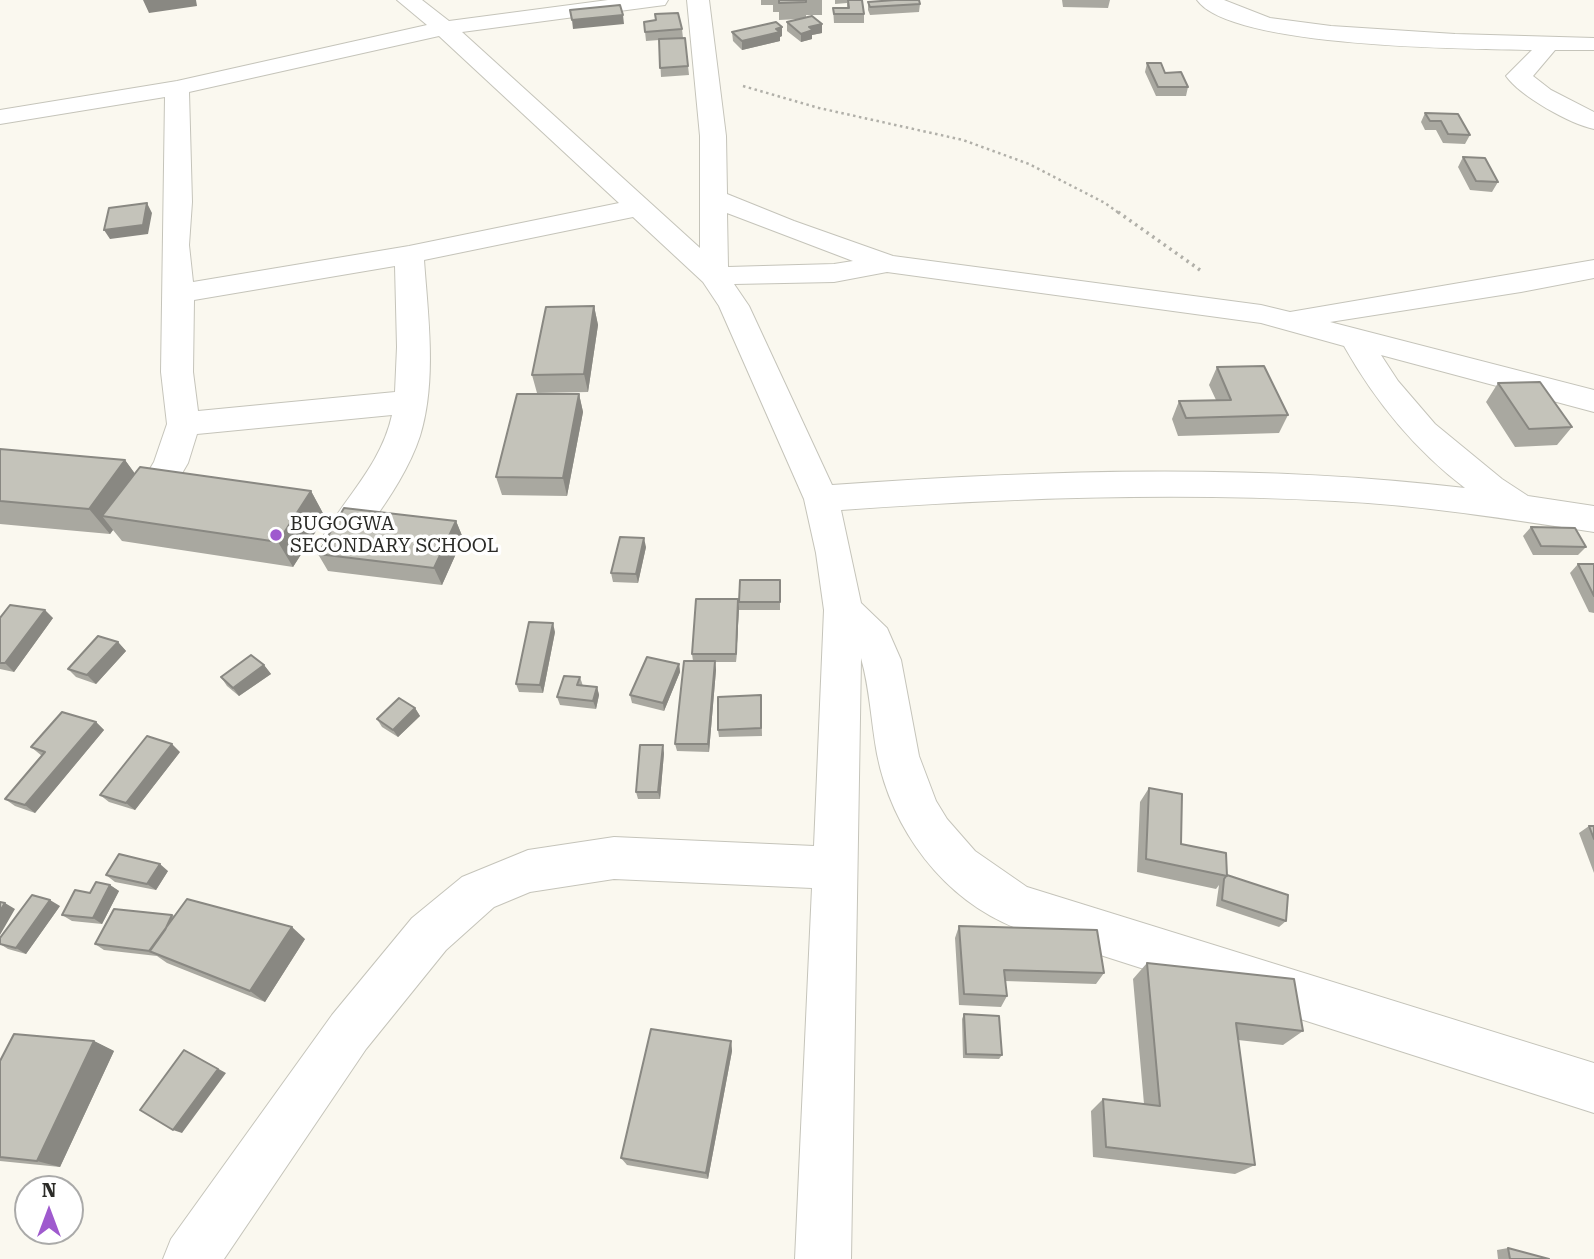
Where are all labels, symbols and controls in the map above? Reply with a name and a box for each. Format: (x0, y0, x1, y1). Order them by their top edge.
place label: BUGOGWA SECONDARY SCHOOL (290, 513, 499, 557)
marker: BUGOGWA SECONDARY SCHOOL (268, 527, 284, 543)
north arrow (14, 1175, 84, 1245)
text: N (42, 1179, 56, 1202)

